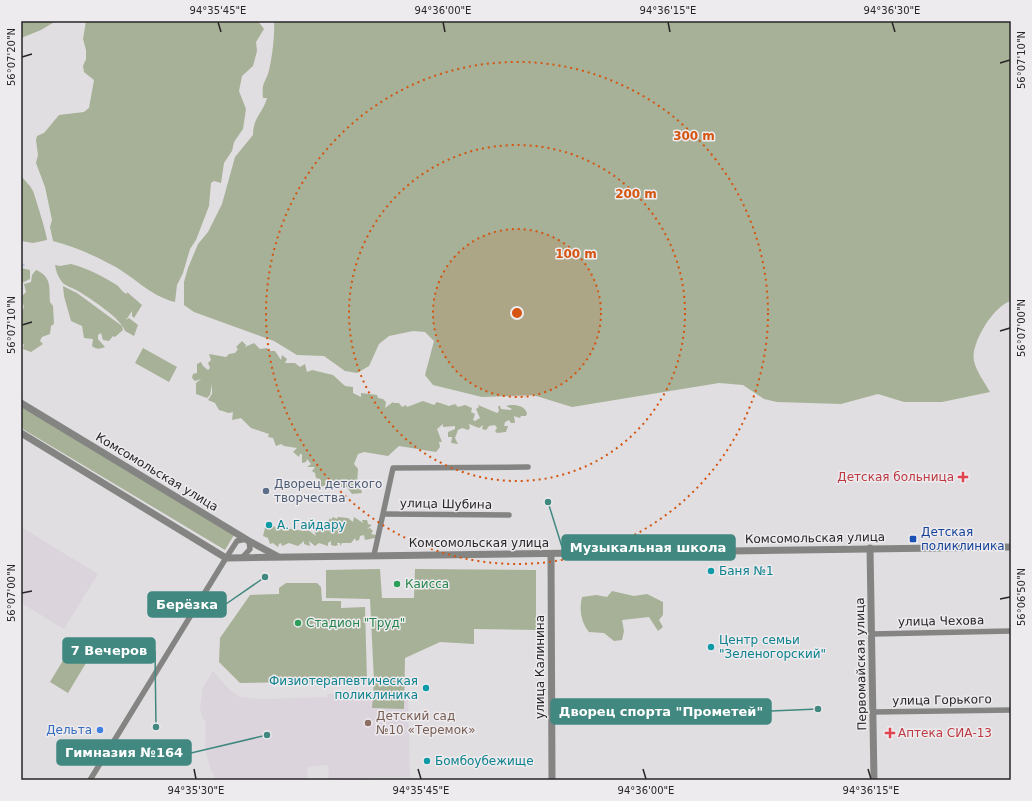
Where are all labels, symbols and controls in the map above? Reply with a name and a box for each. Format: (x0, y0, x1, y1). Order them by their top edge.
text: 94°35'45"E (190, 5, 246, 16)
text: 94°36'00"E (415, 5, 471, 16)
text: 94°36'15"E (640, 5, 696, 16)
text: 94°36'30"E (864, 5, 920, 16)
text: 56°07'20"N (6, 28, 17, 86)
text: 56°07'10"N (1016, 31, 1027, 89)
text: 300 m (673, 129, 715, 143)
text: 200 m (615, 187, 657, 201)
text: 100 m (555, 247, 597, 261)
text: 56°07'10"N (6, 296, 17, 354)
text: 56°07'00"N (1016, 299, 1027, 357)
centre of rings (510, 306, 524, 320)
street label: Комсомольская улица (93, 430, 221, 514)
place label: Детская больница (837, 470, 954, 484)
marker: Детская больница (957, 471, 969, 483)
place label: Дворец детского творчества (274, 477, 382, 505)
marker: Дворец детского творчества (261, 486, 271, 496)
street label: улица Шубина (400, 496, 492, 512)
place label: А. Гайдару (277, 518, 346, 532)
marker: А. Гайдару (264, 520, 274, 530)
place label: Детская поликлиника (921, 525, 1005, 553)
street label: Комсомольская улица (745, 530, 885, 546)
marker: Детская поликлиника (908, 534, 918, 544)
callout: Музыкальная школа (562, 535, 735, 560)
street label: Комсомольская улица (409, 536, 549, 550)
text: Музыкальная школа (570, 540, 726, 555)
text: 56°07'00"N (6, 564, 17, 622)
place label: Баня №1 (719, 564, 774, 578)
marker: Баня №1 (706, 566, 716, 576)
text: 56°06'50"N (1016, 568, 1027, 626)
place label: Каисса (405, 577, 449, 591)
marker: Каисса (392, 579, 402, 589)
callout: Берёзка (148, 592, 226, 617)
text: Берёзка (156, 597, 218, 612)
street label: Первомайская улица (853, 597, 869, 731)
street label: улица Чехова (898, 613, 984, 629)
street label: улица Калинина (533, 615, 547, 719)
place label: Стадион "Труд" (306, 616, 405, 630)
marker: Стадион "Труд" (293, 618, 303, 628)
place label: Центр семьи "Зеленогорский" (719, 633, 826, 661)
callout: 7 Вечеров (63, 638, 155, 663)
marker: Центр семьи "Зеленогорский" (706, 642, 716, 652)
text: 7 Вечеров (71, 643, 147, 658)
place label: Физиотерапевтическая поликлиника (269, 674, 418, 702)
marker: Физиотерапевтическая поликлиника (421, 683, 431, 693)
street label: улица Горького (892, 692, 992, 708)
callout: Дворец спорта "Прометей" (551, 699, 771, 724)
text: Дворец спорта "Прометей" (559, 704, 763, 719)
place label: Детский сад №10 «Теремок» (376, 709, 476, 737)
marker: Детский сад №10 «Теремок» (363, 718, 373, 728)
place label: Дельта (46, 723, 92, 737)
marker: Дельта (95, 725, 105, 735)
place label: Аптека СИА-13 (898, 726, 992, 740)
marker: Аптека СИА-13 (885, 728, 895, 738)
callout: Гимназия №164 (57, 740, 191, 765)
text: Гимназия №164 (65, 745, 183, 760)
place label: Бомбоубежище (435, 754, 534, 768)
marker: Бомбоубежище (422, 756, 432, 766)
text: 94°35'30"E (168, 785, 224, 796)
text: 94°35'45"E (393, 785, 449, 796)
text: 94°36'00"E (618, 785, 674, 796)
text: 94°36'15"E (843, 785, 899, 796)

